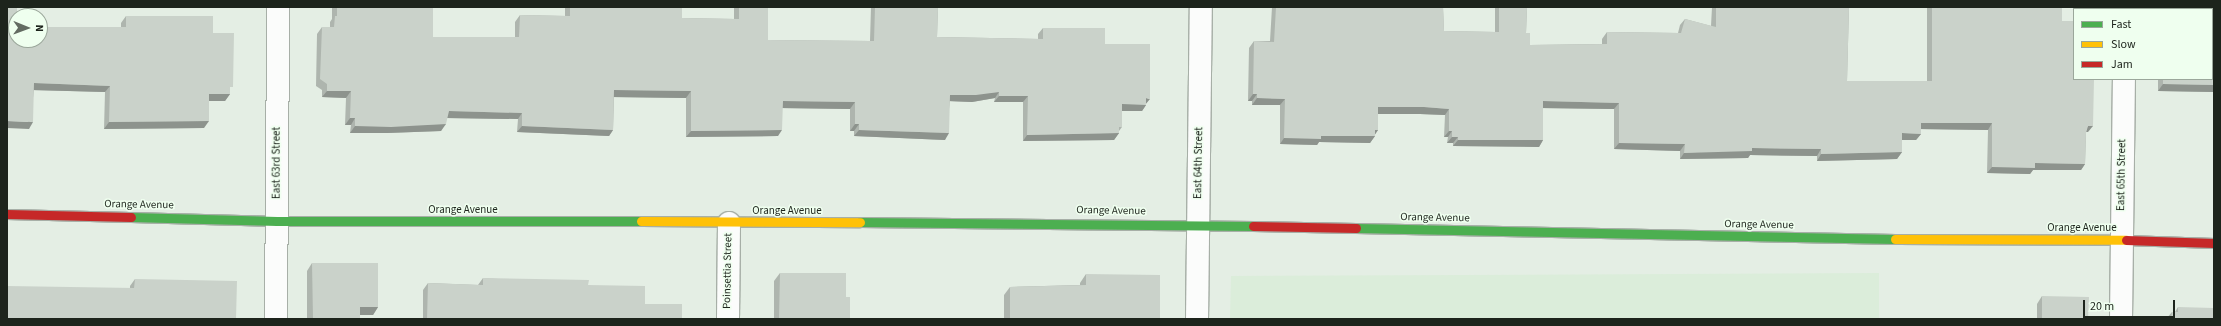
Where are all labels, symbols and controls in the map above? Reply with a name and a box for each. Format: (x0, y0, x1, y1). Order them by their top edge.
north arrow (8, 8, 48, 48)
legend (2073, 8, 2213, 80)
text: Fast (2111, 16, 2131, 33)
text: N (32, 24, 47, 32)
text: Slow (2111, 36, 2136, 53)
text: Jam (2111, 56, 2133, 73)
street label: East 63rd Street (270, 127, 284, 199)
street label: East 64th Street (1192, 127, 1206, 199)
street label: East 65th Street (2115, 139, 2129, 211)
street label: Orange Avenue (104, 198, 174, 212)
street label: Orange Avenue (428, 203, 498, 217)
street label: Orange Avenue (752, 204, 822, 218)
street label: Orange Avenue (1076, 204, 1146, 218)
street label: Orange Avenue (1400, 211, 1470, 225)
street label: Orange Avenue (1724, 218, 1794, 232)
street label: Orange Avenue (2047, 221, 2117, 235)
street label: Poinsettia Street (721, 233, 735, 309)
scale bar (2085, 292, 2177, 318)
text: 20 m (2090, 298, 2114, 315)

